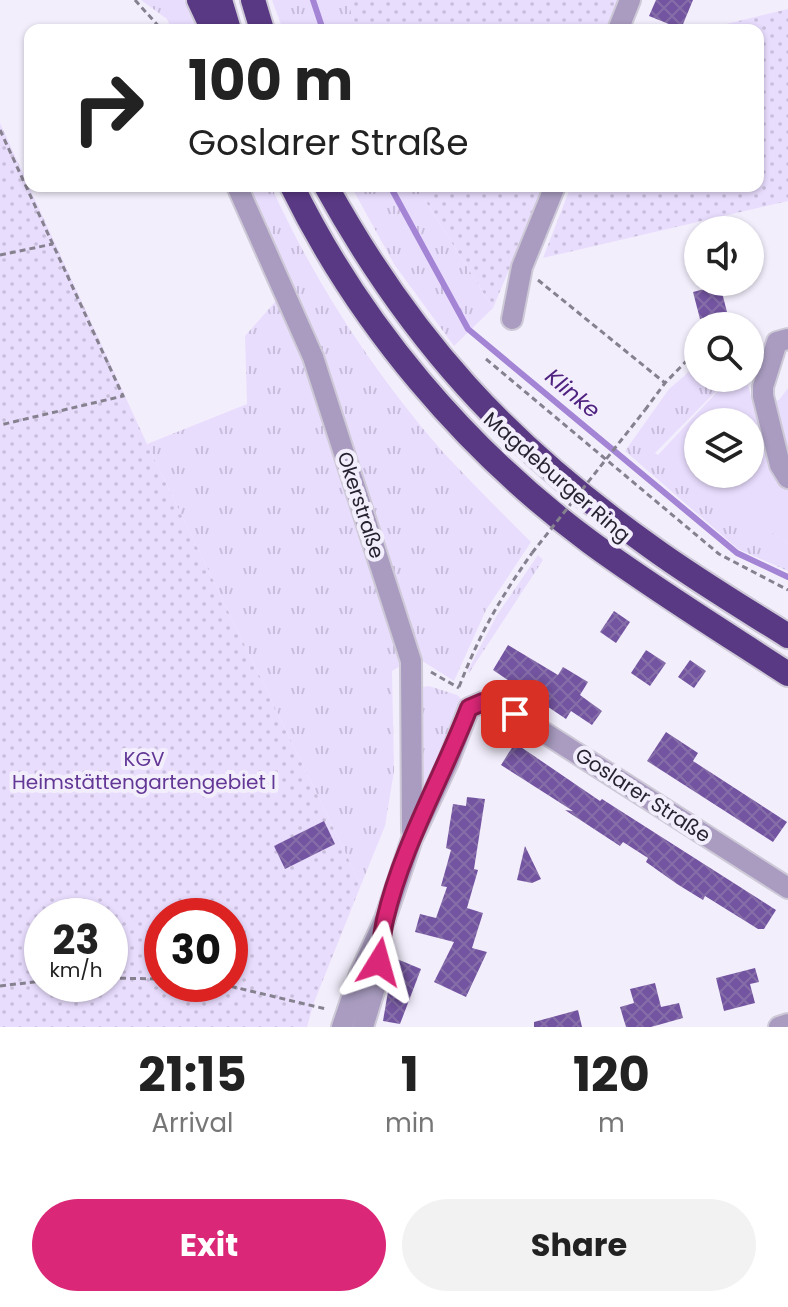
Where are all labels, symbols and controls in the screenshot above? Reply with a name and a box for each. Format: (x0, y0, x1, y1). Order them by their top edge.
text: 100 m (188, 41, 353, 120)
icon: right (56, 56, 160, 160)
text: Goslarer Straße (188, 117, 469, 168)
map controls (684, 216, 764, 488)
button: sound (684, 216, 764, 296)
button: search (684, 312, 764, 392)
water label: Klinke (539, 361, 607, 426)
street label: Magdeburger Ring (478, 405, 636, 549)
button: layers (684, 408, 764, 488)
street label: Okerstraße (331, 448, 391, 562)
pin (481, 680, 549, 748)
icon: arrive (493, 692, 537, 736)
street label: Goslarer Straße (570, 741, 716, 849)
park label: KGV Heimstättengartengebiet I (12, 745, 276, 796)
speed limit sign: 30 (144, 898, 248, 1002)
text: 23 (52, 912, 100, 968)
position arrow (337, 920, 421, 1004)
text: km/h (49, 956, 103, 984)
text: 21:15 (138, 1041, 247, 1108)
text: 1 (401, 1041, 419, 1108)
text: 120 (573, 1041, 650, 1108)
text: Arrival (152, 1105, 233, 1141)
text: min (385, 1105, 435, 1141)
text: m (598, 1105, 625, 1141)
button: Exit (32, 1199, 386, 1291)
button: Share (402, 1199, 756, 1291)

